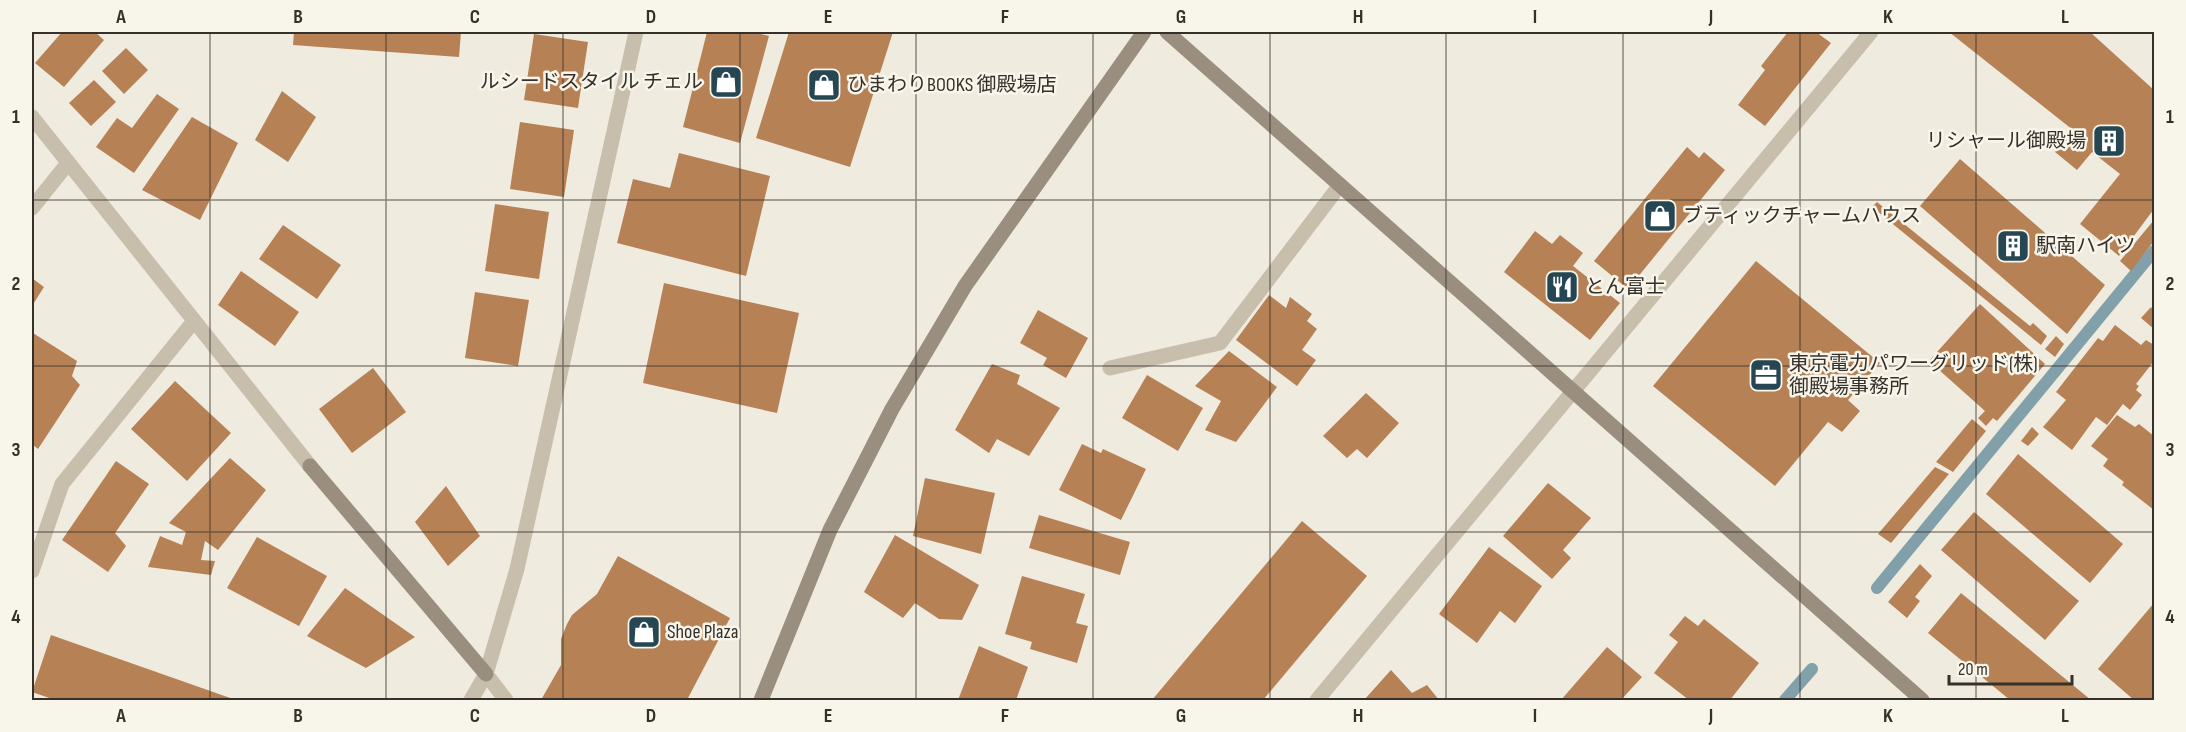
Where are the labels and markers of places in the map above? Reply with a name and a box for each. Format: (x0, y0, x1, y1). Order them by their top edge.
shop icon: ルシードスタイル チェル (708, 64, 744, 100)
shop icon: ひまわりBOOKS 御殿場店 (806, 67, 842, 103)
place label: ルシードスタイル チェル (480, 70, 703, 94)
place label: ひまわりBOOKS 御殿場店 (847, 73, 1056, 97)
building icon: リシャール御殿場 (2091, 123, 2127, 159)
place label: リシャール御殿場 (1926, 129, 2086, 153)
shop icon: ブティックチャームハウス (1642, 198, 1678, 234)
place label: ブティックチャームハウス (1683, 204, 1921, 228)
building icon: 駅南ハイツ (1995, 228, 2031, 264)
place label: 駅南ハイツ (2036, 234, 2136, 258)
restaurant icon: とん富士 (1544, 269, 1580, 305)
place label: とん富士 (1585, 275, 1665, 299)
place label: 東京電力パワーグリッド(株) 御殿場事務所 (1789, 352, 2038, 399)
office icon: 東京電力パワーグリッド(株) 御殿場事務所 (1748, 357, 1784, 393)
shop icon: Shoe Plaza (626, 614, 662, 650)
place label: Shoe Plaza (667, 620, 738, 644)

